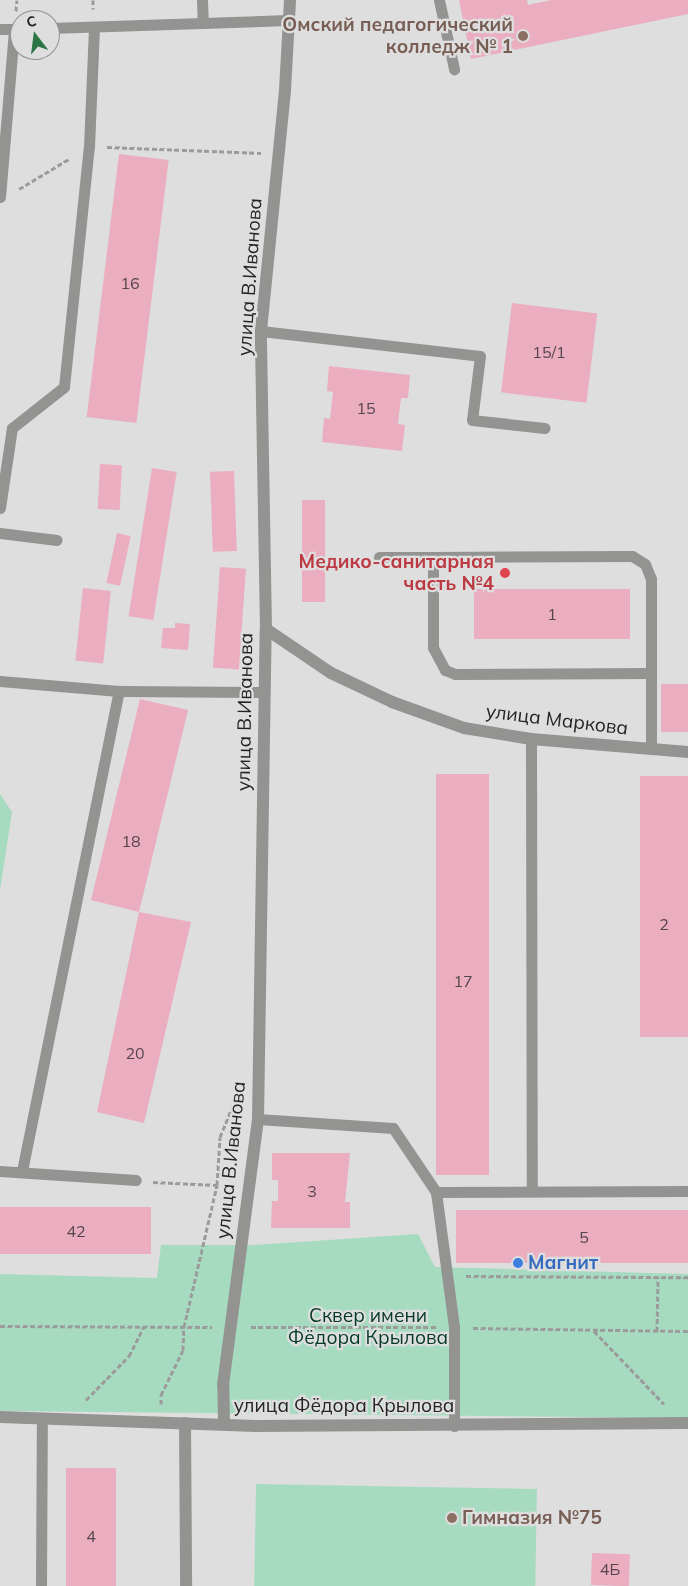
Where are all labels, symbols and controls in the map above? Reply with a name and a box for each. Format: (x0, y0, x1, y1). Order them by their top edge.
north arrow (10, 10, 60, 60)
text: С (24, 12, 38, 31)
place label: Омский педагогический колледж № 1 (282, 14, 513, 58)
marker: Омский педагогический колледж № 1 (517, 30, 529, 42)
street label: улица В.Иванова (233, 197, 267, 357)
house number: 16 (120, 273, 140, 293)
house number: 15/1 (532, 342, 566, 362)
house number: 15 (356, 398, 376, 418)
place label: Медико-санитарная часть №4 (299, 551, 494, 595)
marker: Медико-санитарная часть №4 (498, 566, 512, 580)
house number: 1 (547, 604, 557, 624)
street label: улица В.Иванова (232, 633, 258, 791)
street label: улица Маркова (485, 700, 629, 740)
house number: 18 (121, 831, 141, 851)
house number: 2 (659, 914, 669, 934)
house number: 17 (453, 971, 473, 991)
house number: 20 (125, 1043, 145, 1063)
street label: улица В.Иванова (211, 1080, 251, 1240)
house number: 3 (307, 1181, 317, 1201)
house number: 42 (66, 1221, 86, 1241)
house number: 5 (579, 1227, 589, 1247)
place label: Магнит (528, 1252, 598, 1274)
marker: Магнит (512, 1257, 524, 1269)
park label: Сквер имени Фёдора Крылова (288, 1305, 448, 1349)
street label: улица Фёдора Крылова (234, 1395, 454, 1417)
place label: Гимназия №75 (462, 1507, 602, 1529)
marker: Гимназия №75 (446, 1512, 458, 1524)
house number: 4 (86, 1526, 96, 1546)
house number: 4Б (600, 1559, 620, 1579)

